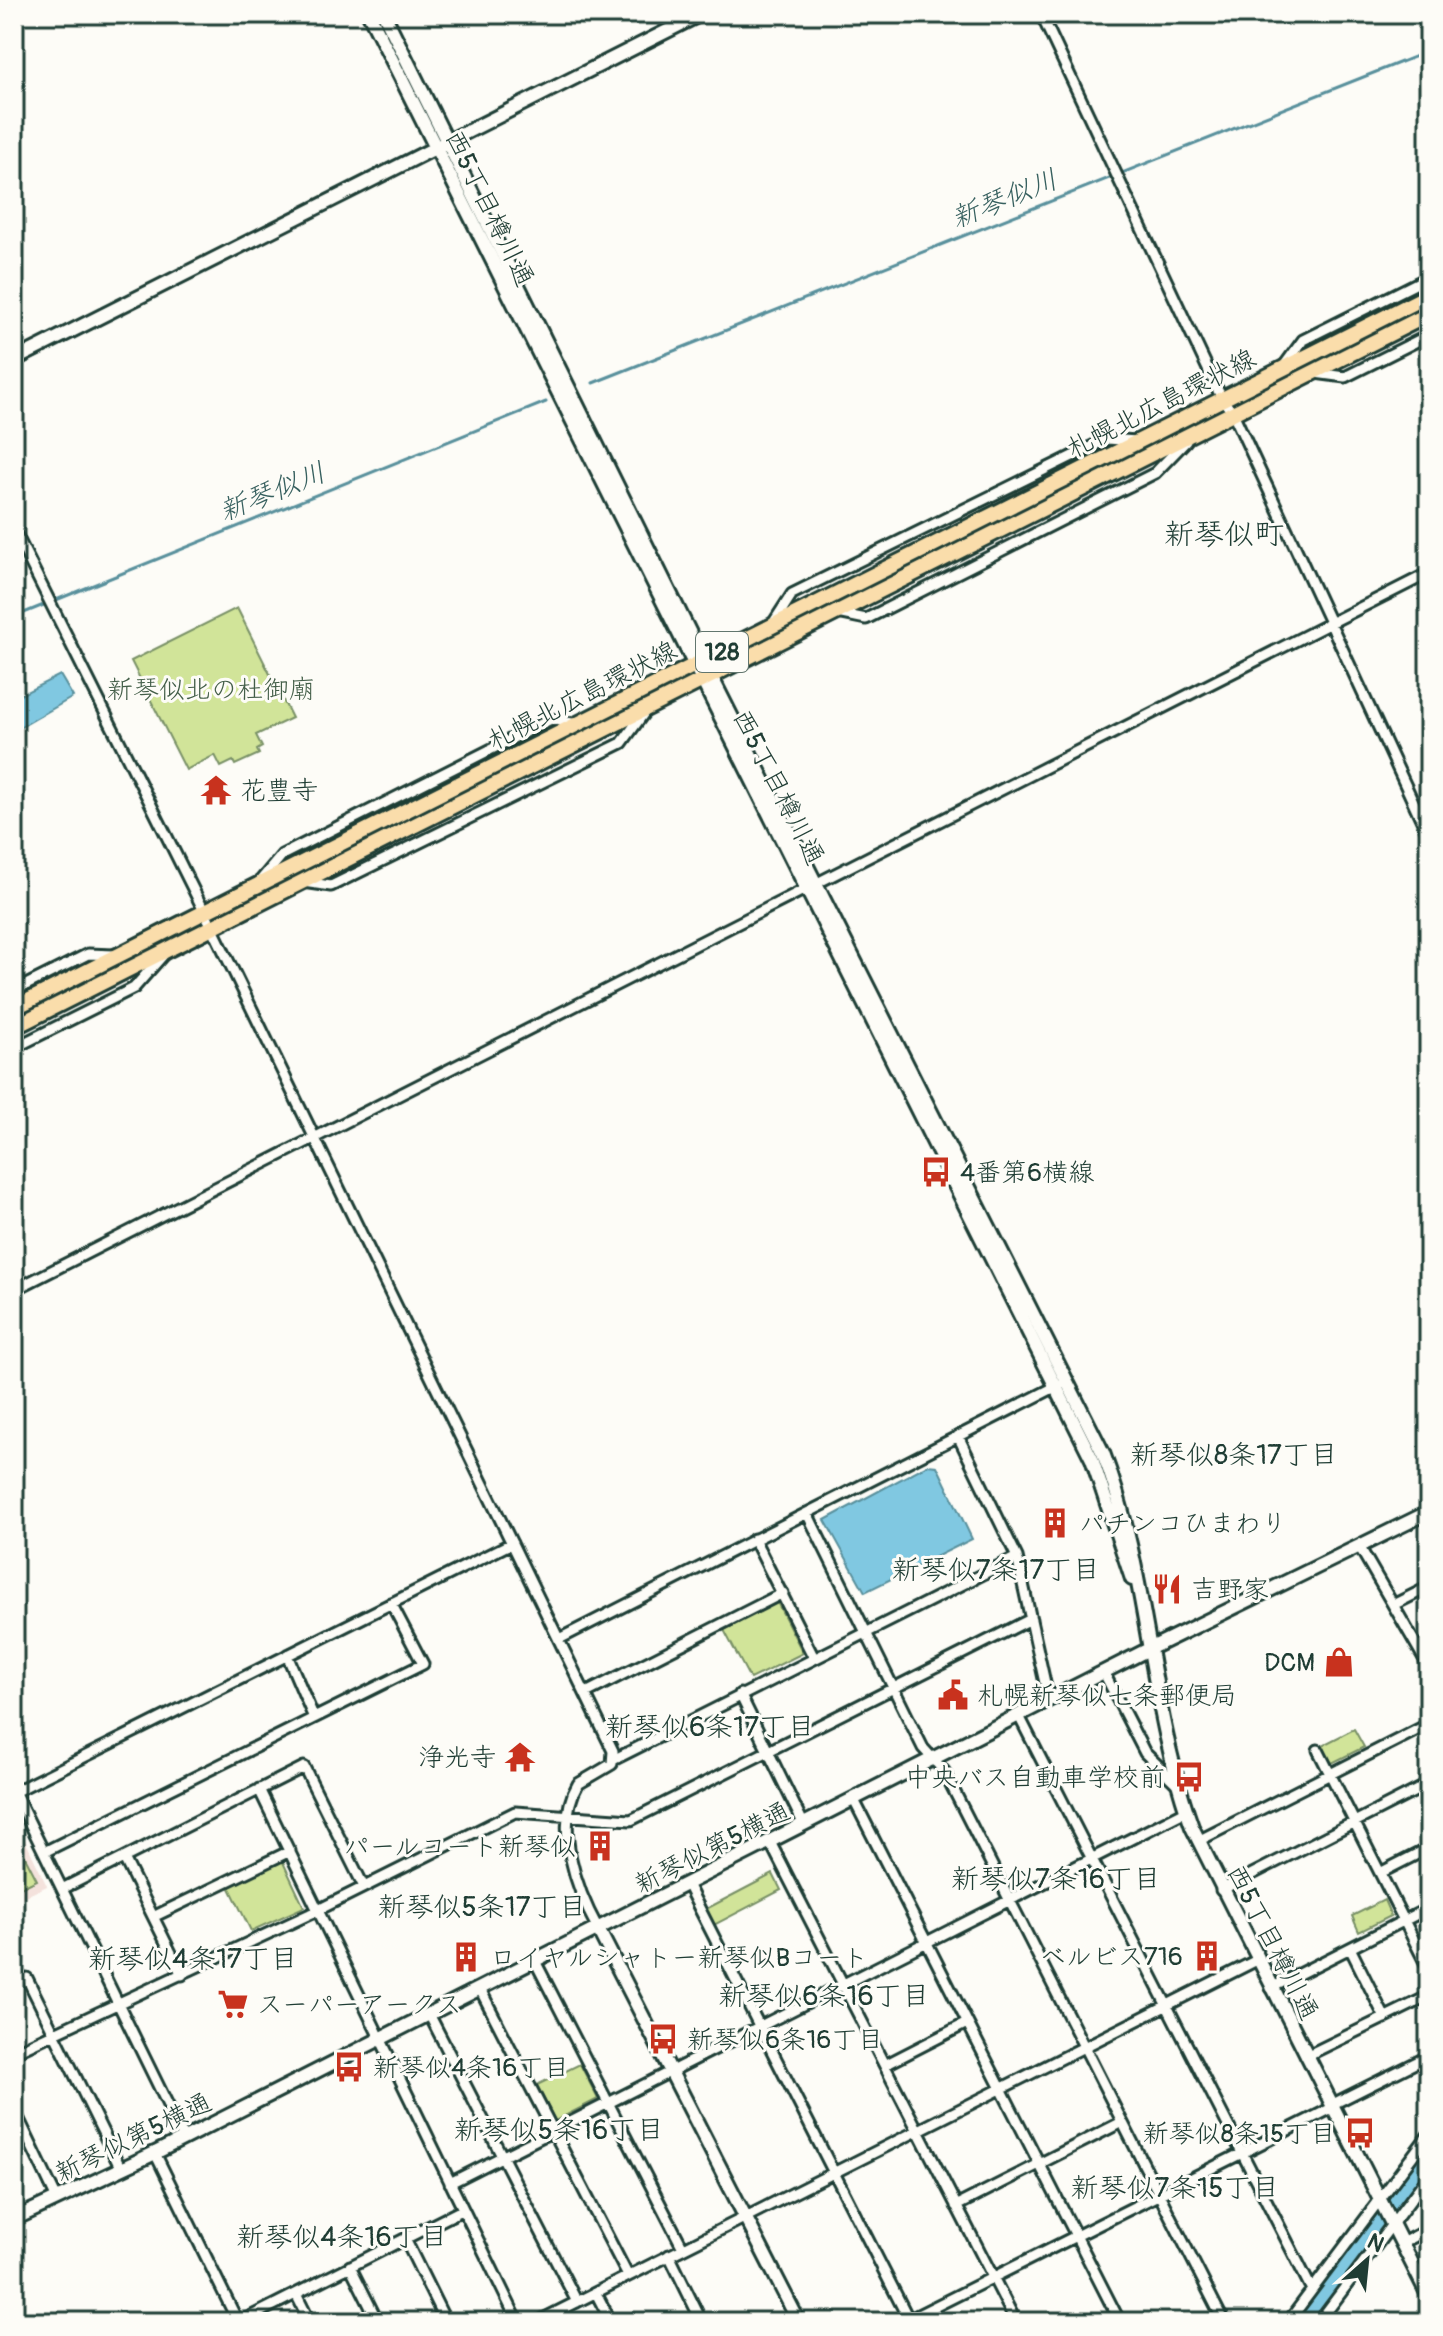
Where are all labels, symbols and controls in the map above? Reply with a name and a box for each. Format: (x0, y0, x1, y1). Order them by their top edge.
street label: 西5丁目樽川通 (437, 125, 541, 292)
water label: 新琴似川 (946, 162, 1063, 237)
street label: 札幌北広島環状線 (1062, 342, 1261, 465)
water label: 新琴似川 (214, 455, 331, 530)
district label: 新琴似町 (1164, 516, 1284, 553)
road number: 128 (696, 632, 748, 672)
street label: 札幌北広島環状線 (483, 634, 682, 757)
park label: 新琴似北の杜御廟 (107, 674, 315, 706)
street label: 西5丁目樽川通 (725, 704, 831, 870)
temple icon: 花豊寺 (199, 773, 233, 807)
place label: 花豊寺 (240, 775, 318, 807)
bus stop icon: 4番第6横線 (919, 1155, 953, 1189)
place label: 4番第6横線 (960, 1157, 1094, 1189)
district label: 新琴似8条17丁目 (1130, 1438, 1338, 1473)
building icon: パチンコひまわり (1038, 1506, 1072, 1540)
place label: パチンコひまわり (1079, 1508, 1287, 1540)
district label: 新琴似7条17丁目 (892, 1553, 1100, 1588)
restaurant icon: 吉野家 (1150, 1572, 1184, 1606)
place label: 吉野家 (1191, 1574, 1269, 1606)
shop icon: DCM (1322, 1645, 1356, 1679)
place label: DCM (1264, 1647, 1315, 1679)
public building icon: 札幌新琴似七条郵便局 (936, 1678, 970, 1712)
place label: 札幌新琴似七条郵便局 (977, 1680, 1237, 1712)
district label: 新琴似6条17丁目 (605, 1710, 815, 1745)
temple icon: 浄光寺 (503, 1740, 537, 1774)
place label: 浄光寺 (418, 1742, 496, 1774)
bus stop icon: 中央バス自動車学校前 (1172, 1760, 1206, 1794)
place label: 中央バス自動車学校前 (905, 1762, 1165, 1794)
street label: 新琴似第5横通 (629, 1795, 795, 1901)
building icon: パールコート新琴似 (583, 1829, 617, 1863)
place label: パールコート新琴似 (344, 1831, 576, 1863)
street label: 西5丁目樽川通 (1219, 1859, 1325, 2025)
district label: 新琴似7条16丁目 (951, 1862, 1161, 1897)
district label: 新琴似5条17丁目 (378, 1890, 586, 1925)
building icon: ベルビス716 (1190, 1939, 1224, 1973)
building icon: ロイヤルシャトー新琴似Bコート (449, 1940, 483, 1974)
place label: ベルビス716 (1040, 1941, 1183, 1973)
district label: 新琴似4条17丁目 (88, 1942, 298, 1977)
place label: ロイヤルシャトー新琴似Bコート (490, 1942, 868, 1974)
district label: 新琴似6条16丁目 (718, 1979, 930, 2014)
supermarket icon: スーパーアークス (216, 1987, 250, 2021)
place label: スーパーアークス (257, 1989, 462, 2021)
bus stop icon: 新琴似6条16丁目 (646, 2022, 680, 2056)
place label: 新琴似6条16丁目 (687, 2024, 883, 2056)
bus stop icon: 新琴似4条16丁目 (332, 2050, 366, 2084)
place label: 新琴似4条16丁目 (373, 2052, 569, 2084)
street label: 新琴似第5横通 (50, 2086, 217, 2190)
district label: 新琴似5条16丁目 (454, 2113, 664, 2148)
bus stop icon: 新琴似8条15丁目 (1343, 2116, 1377, 2150)
place label: 新琴似8条15丁目 (1143, 2118, 1336, 2150)
district label: 新琴似7条15丁目 (1071, 2171, 1279, 2206)
district label: 新琴似4条16丁目 (236, 2220, 448, 2255)
north arrow (1327, 2220, 1407, 2300)
text: N (1363, 2227, 1389, 2259)

